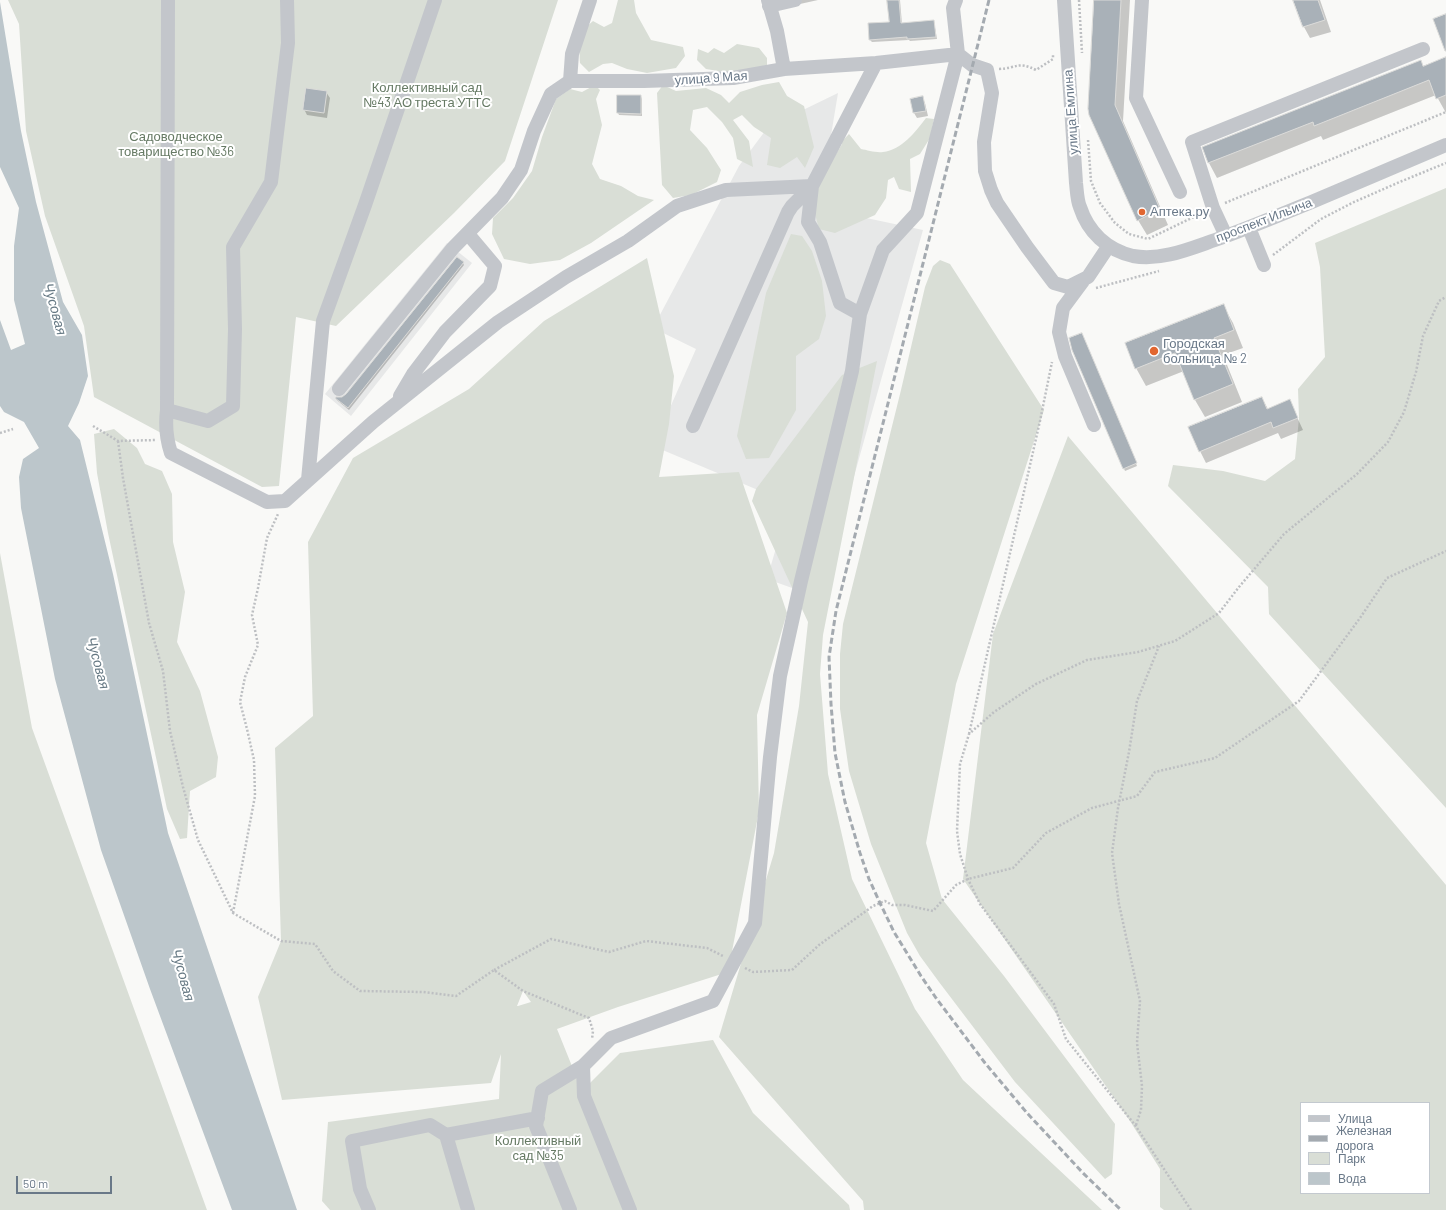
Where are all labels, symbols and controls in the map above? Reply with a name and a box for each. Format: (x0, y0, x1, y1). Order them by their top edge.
street label: улица 9 Мая (674, 68, 748, 88)
street label: улица Емлина (1060, 69, 1082, 155)
park label: Коллективный сад №43 АО треста УТТС (363, 80, 491, 111)
park label: Садоводческое товарищество №36 (118, 129, 234, 160)
street label: проспект Ильича (1214, 195, 1314, 245)
place label: Аптека.ру (1150, 204, 1209, 220)
marker: Аптека.ру (1137, 207, 1147, 217)
water label: Чусовая (40, 281, 70, 337)
place label: Городская больница № 2 (1163, 336, 1247, 367)
marker: Городская больница № 2 (1148, 345, 1160, 357)
water label: Чусовая (83, 635, 113, 691)
water label: Чусовая (168, 947, 198, 1003)
legend (1300, 1102, 1430, 1194)
text: Улица (1338, 1111, 1372, 1125)
text: Железная дорога (1336, 1123, 1392, 1152)
park label: Коллективный сад №35 (495, 1133, 581, 1164)
text: Парк (1338, 1151, 1365, 1165)
scale bar (18, 1168, 114, 1194)
text: Вода (1338, 1171, 1366, 1185)
text: 50 m (23, 1176, 48, 1190)

